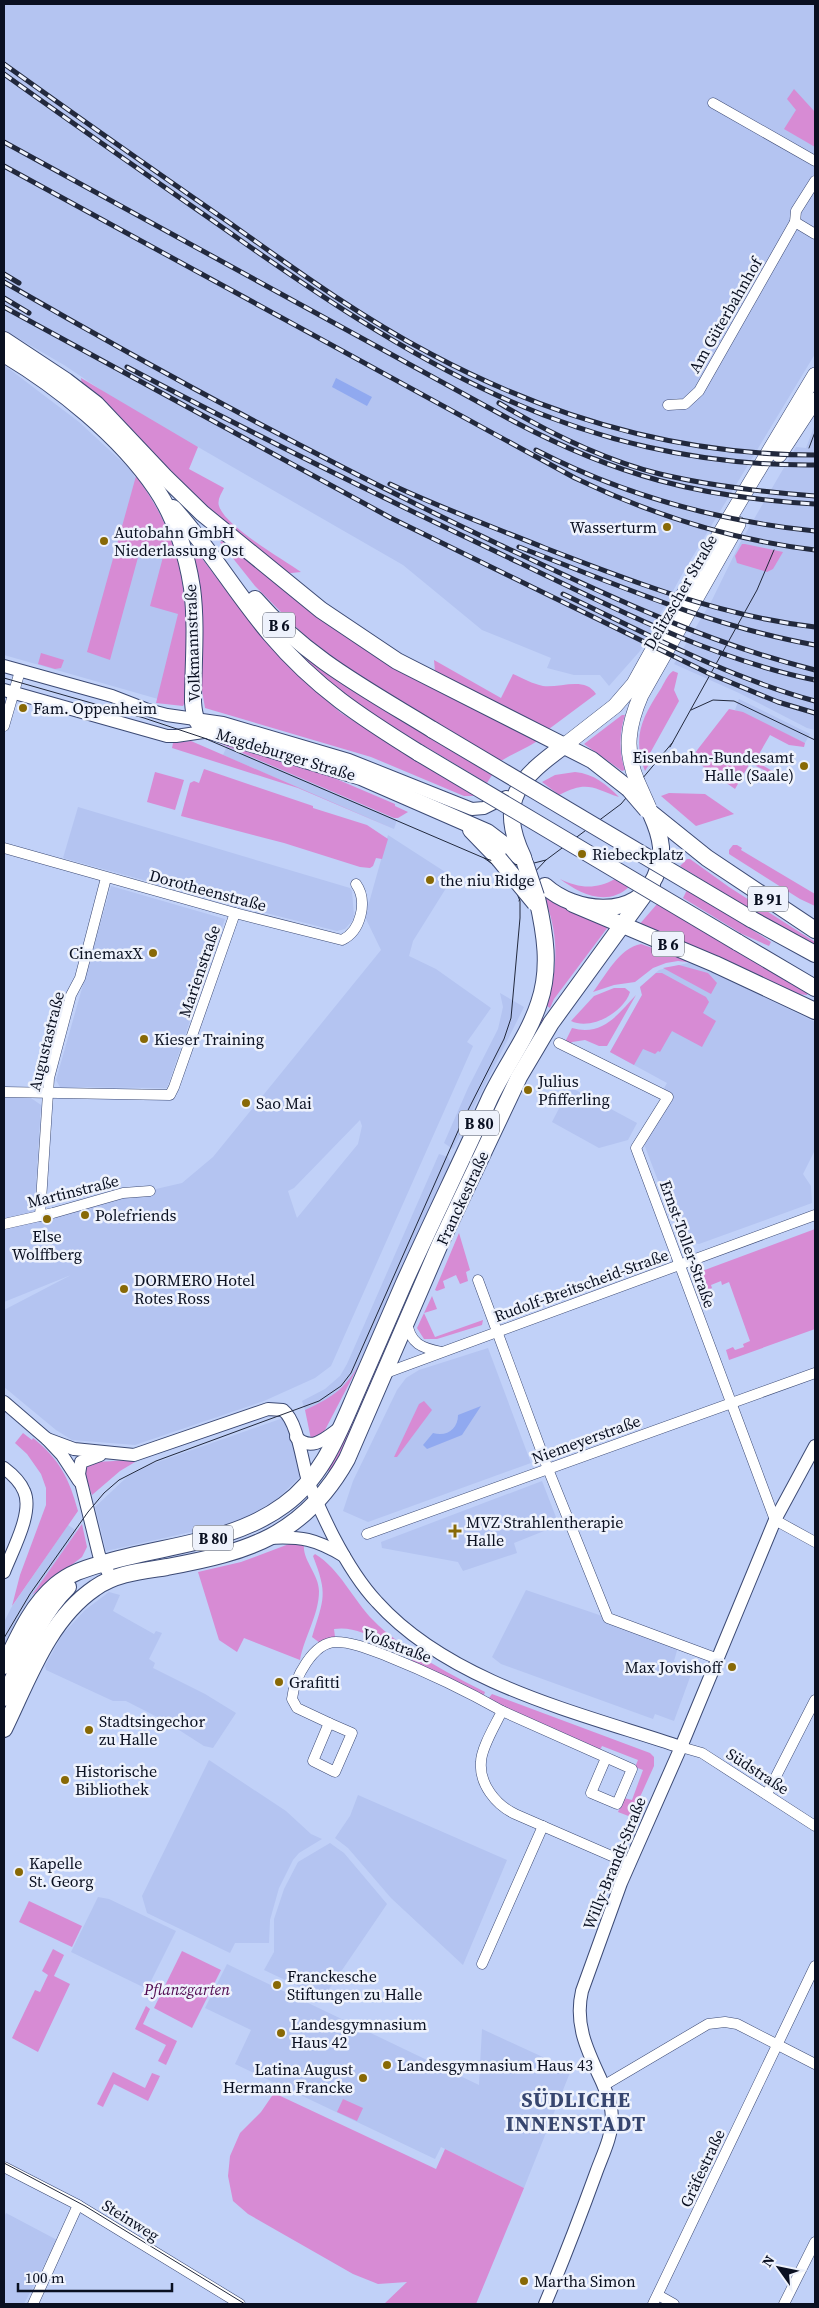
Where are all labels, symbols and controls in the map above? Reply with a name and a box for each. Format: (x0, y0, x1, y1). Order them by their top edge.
street label: Am Güterbahnhof (683, 252, 768, 377)
place label: Wasserturm (570, 516, 657, 538)
place label: Autobahn GmbH Niederlassung Ost (114, 521, 244, 561)
marker: Wasserturm (661, 521, 673, 533)
street label: Delitzscher Straße (638, 530, 722, 654)
marker: Autobahn GmbH Niederlassung Ost (98, 535, 110, 547)
street label: Volkmannstraße (179, 584, 205, 702)
road number: B 6 (263, 612, 295, 638)
place label: Fam. Oppenheim (33, 697, 157, 719)
marker: Fam. Oppenheim (17, 702, 29, 714)
street label: Magdeburger Straße (214, 722, 358, 786)
place label: Eisenbahn-Bundesamt Halle (Saale) (633, 746, 795, 786)
marker: Eisenbahn-Bundesamt Halle (Saale) (798, 760, 810, 772)
place label: Riebeckplatz (592, 843, 683, 865)
marker: Riebeckplatz (576, 848, 588, 860)
street label: Dorotheenstraße (147, 864, 269, 916)
place label: the niu Ridge (440, 869, 535, 891)
marker: the niu Ridge (424, 874, 436, 886)
road number: B 91 (748, 886, 788, 912)
street label: Marienstraße (173, 922, 225, 1020)
road number: B 6 (652, 932, 684, 956)
place label: CinemaxX (69, 942, 144, 964)
marker: CinemaxX (147, 947, 159, 959)
street label: Augustastraße (23, 989, 69, 1093)
place label: Kieser Training (154, 1028, 264, 1050)
marker: Kieser Training (138, 1033, 150, 1045)
place label: Julius Pfifferling (537, 1070, 610, 1110)
marker: Julius Pfifferling (522, 1084, 534, 1096)
place label: Sao Mai (256, 1092, 312, 1114)
marker: Sao Mai (240, 1097, 252, 1109)
road number: B 80 (459, 1110, 499, 1136)
street label: Franckestraße (430, 1147, 494, 1249)
street label: Martinstraße (25, 1169, 121, 1213)
street label: Ernst-Toller-Straße (655, 1177, 721, 1311)
place label: Polefriends (95, 1204, 177, 1226)
marker: Polefriends (79, 1209, 91, 1221)
marker: Else Wolffberg (41, 1213, 53, 1225)
place label: Else Wolffberg (12, 1225, 82, 1265)
street label: Rudolf-Breitscheid-Straße (491, 1243, 671, 1327)
place label: DORMERO Hotel Rotes Ross (134, 1269, 255, 1309)
marker: DORMERO Hotel Rotes Ross (118, 1283, 130, 1295)
street label: Niemeyerstraße (529, 1409, 643, 1469)
place label: MVZ Strahlentherapie Halle (466, 1511, 623, 1551)
marker: MVZ Strahlentherapie Halle (448, 1524, 462, 1538)
road number: B 80 (193, 1526, 233, 1550)
street label: Voßstraße (359, 1622, 435, 1668)
place label: Max Jovishoff (625, 1656, 723, 1678)
marker: Max Jovishoff (726, 1661, 738, 1673)
place label: Grafitti (289, 1671, 340, 1693)
marker: Grafitti (273, 1676, 285, 1688)
place label: Stadtsingechor zu Halle (99, 1710, 205, 1750)
marker: Stadtsingechor zu Halle (83, 1724, 95, 1736)
street label: Südstraße (722, 1742, 794, 1800)
place label: Historische Bibliothek (75, 1760, 157, 1800)
marker: Historische Bibliothek (59, 1774, 71, 1786)
street label: Willy-Brandt-Straße (577, 1793, 651, 1933)
place label: Kapelle St. Georg (29, 1852, 94, 1892)
marker: Kapelle St. Georg (13, 1866, 25, 1878)
place label: Franckesche Stiftungen zu Halle (287, 1965, 423, 2005)
park label: Pflanzgarten (143, 1978, 230, 2000)
marker: Franckesche Stiftungen zu Halle (271, 1979, 283, 1991)
place label: Landesgymnasium Haus 42 (291, 2013, 427, 2053)
marker: Landesgymnasium Haus 42 (275, 2027, 287, 2039)
place label: Landesgymnasium Haus 43 (397, 2054, 593, 2076)
place label: Latina August Hermann Francke (223, 2058, 354, 2098)
marker: Landesgymnasium Haus 43 (381, 2059, 393, 2071)
marker: Latina August Hermann Francke (357, 2072, 369, 2084)
district label: SÜDLICHE INNENSTADT (506, 2085, 646, 2138)
street label: Gräfestraße (674, 2125, 730, 2211)
street label: Steinweg (98, 2194, 164, 2246)
north arrow (754, 2243, 804, 2293)
text: N (757, 2251, 779, 2271)
scale bar (18, 2260, 171, 2292)
text: 100 m (25, 2267, 65, 2288)
place label: Martha Simon (534, 2270, 636, 2292)
marker: Martha Simon (518, 2275, 530, 2287)

